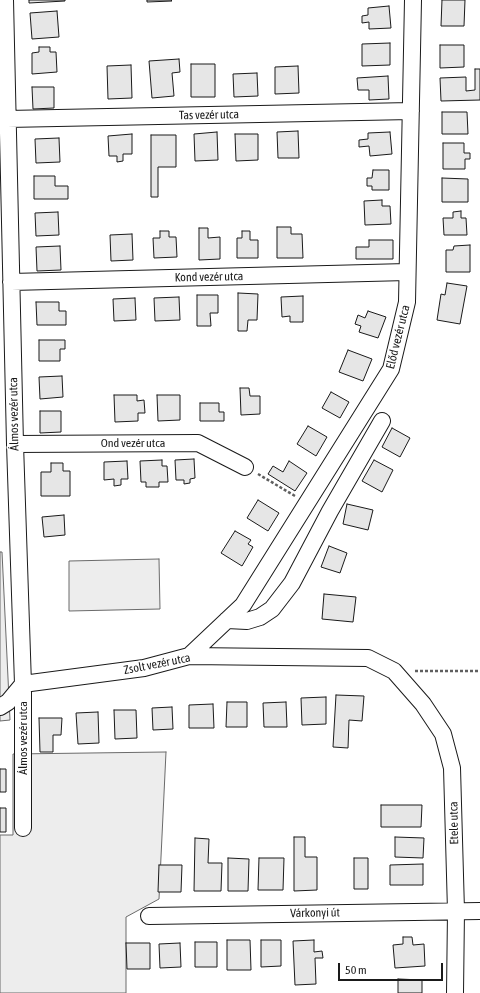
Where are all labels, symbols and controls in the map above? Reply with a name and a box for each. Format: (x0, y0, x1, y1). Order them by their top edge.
street label: Tas vezér utca (179, 107, 239, 123)
street label: Kond vezér utca (175, 269, 243, 285)
street label: Előd vezér utca (383, 304, 413, 370)
street label: Álmos vezér utca (6, 377, 22, 451)
street label: Ond vezér utca (101, 436, 165, 450)
street label: Zsolt vezér utca (122, 650, 192, 678)
street label: Álmos vezér utca (16, 701, 30, 775)
street label: Etele utca (446, 801, 462, 845)
street label: Várkonyi út (290, 905, 340, 921)
scale bar (340, 955, 445, 981)
text: 50 m (345, 963, 367, 977)

